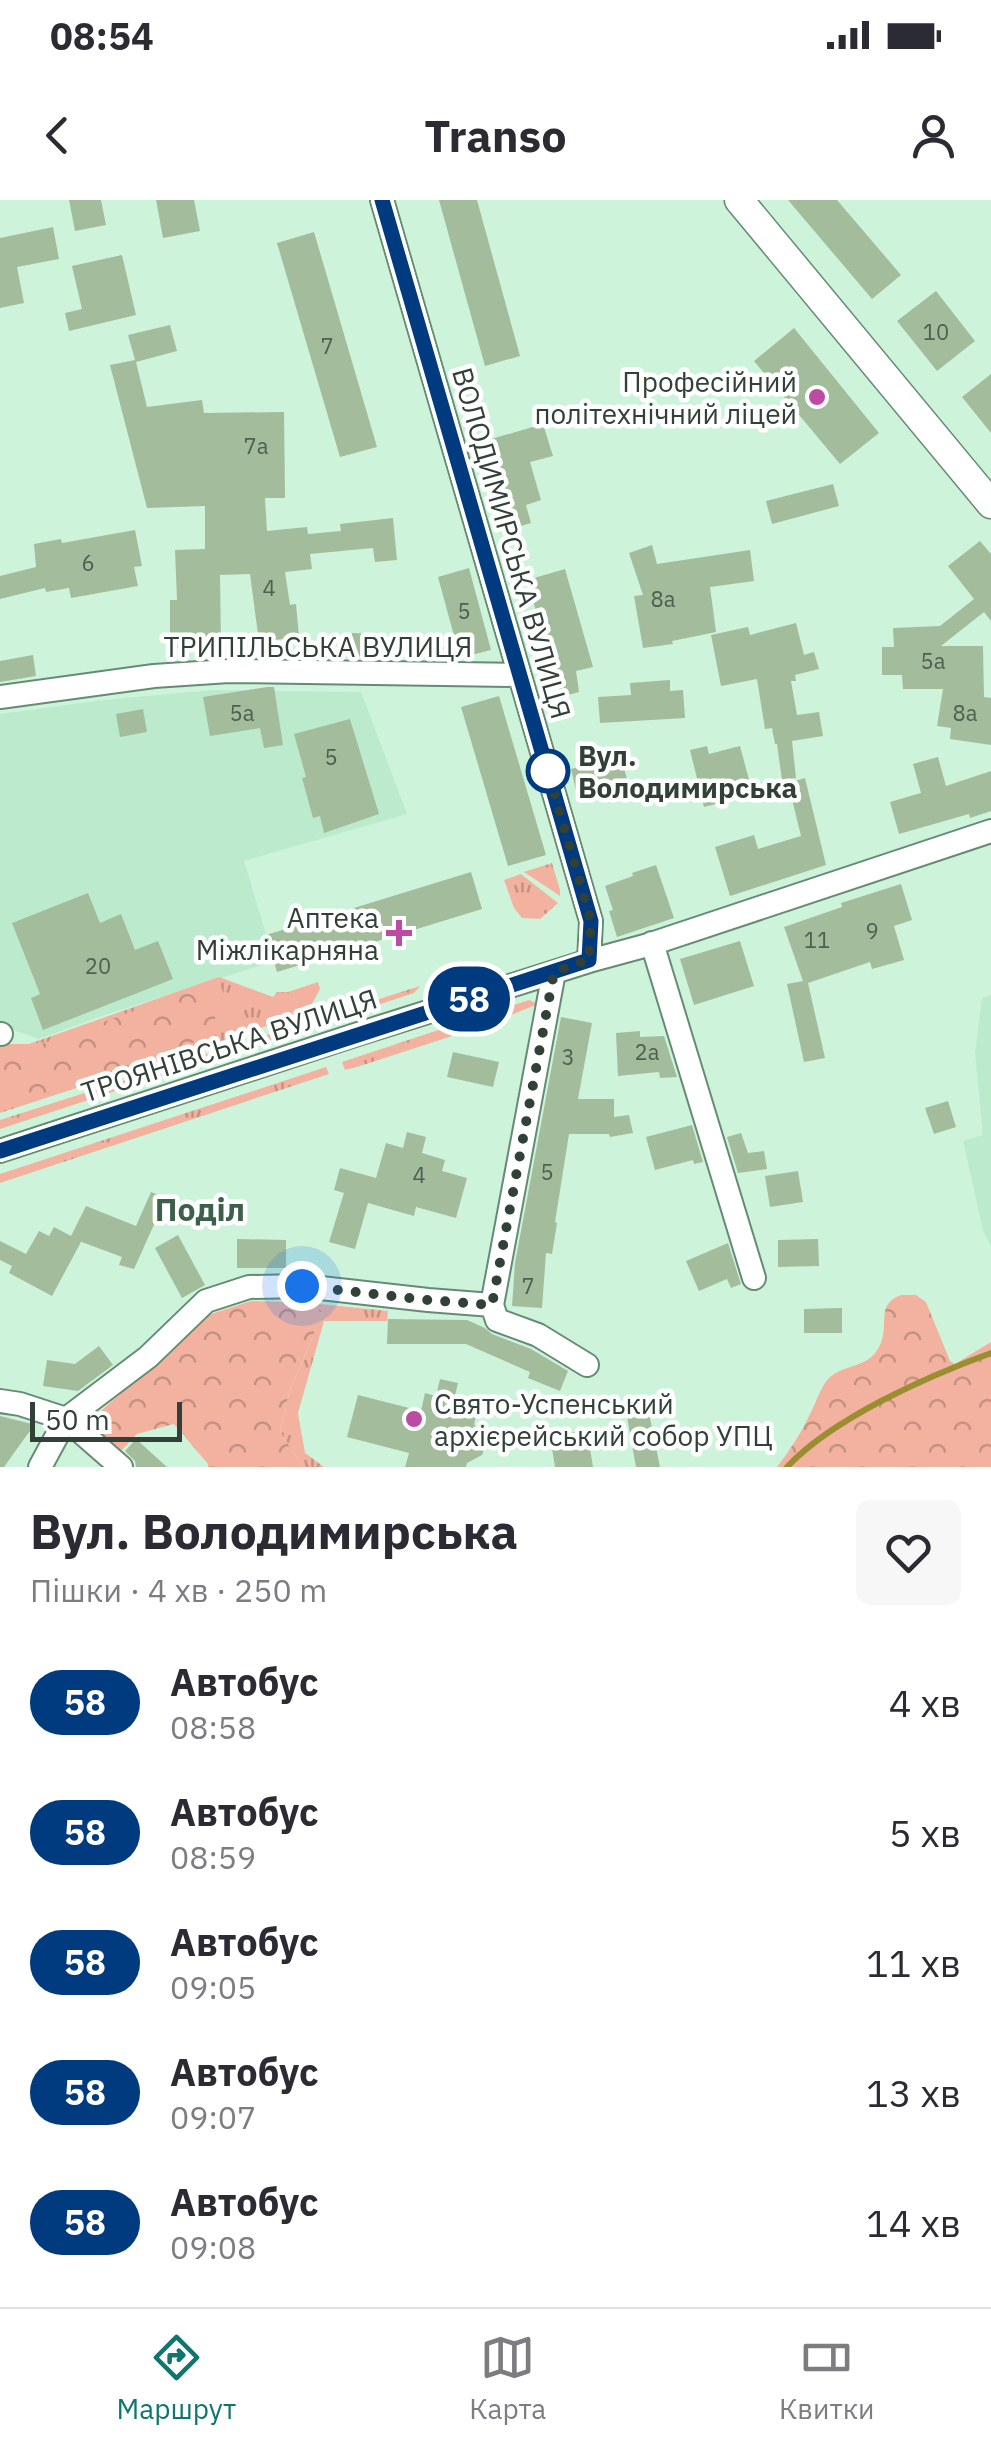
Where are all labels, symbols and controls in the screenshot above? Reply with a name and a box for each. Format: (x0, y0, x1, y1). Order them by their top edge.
text: 08:54 (50, 11, 154, 60)
text: Transo (424, 106, 567, 164)
icon: back (30, 108, 85, 163)
icon: person (906, 108, 961, 163)
house number: 10 (923, 317, 949, 346)
house number: 7 (320, 331, 334, 360)
street label: ВОЛОДИМИРСЬКА ВУЛИЦЯ (444, 363, 580, 723)
place label: Професійний політехнічний ліцей (534, 363, 797, 432)
marker: Професійний політехнічний ліцей (806, 386, 828, 408)
house number: 7а (244, 431, 269, 460)
house number: 6 (81, 548, 95, 577)
house number: 4 (262, 573, 276, 602)
house number: 8а (651, 584, 676, 613)
house number: 5 (457, 596, 471, 625)
street label: ТРИПІЛЬСЬКА ВУЛИЦЯ (164, 628, 472, 665)
house number: 5а (921, 646, 946, 675)
house number: 5а (230, 698, 255, 727)
house number: 8а (953, 698, 978, 727)
place label: Вул. Володимирська (578, 737, 797, 806)
house number: 5 (324, 742, 338, 771)
marker: Вул. Володимирська (527, 750, 569, 792)
place label: Аптека Міжлікарняна (196, 899, 379, 968)
house number: 9 (865, 916, 879, 945)
marker: Аптека Міжлікарняна (388, 922, 410, 944)
house number: 11 (804, 925, 830, 954)
house number: 20 (85, 951, 111, 980)
line badge: 58 (424, 966, 514, 1032)
text: 58 (448, 976, 490, 1022)
street label: ТРОЯНІВСЬКА ВУЛИЦЯ (77, 980, 381, 1110)
house number: 2а (635, 1037, 660, 1066)
house number: 3 (561, 1042, 575, 1071)
house number: 5 (540, 1157, 554, 1186)
house number: 4 (412, 1160, 426, 1189)
district label: Поділ (155, 1188, 245, 1230)
your location (277, 1261, 327, 1311)
house number: 7 (521, 1271, 535, 1300)
place label: Свято-Успенський архієрейський собор УПЦ (434, 1385, 773, 1454)
scale bar (30, 1397, 182, 1442)
text: 50 m (45, 1401, 110, 1438)
marker: Свято-Успенський архієрейський собор УПЦ (403, 1408, 425, 1430)
text: Вул. Володимирська (30, 1500, 518, 1562)
button: heart (856, 1500, 961, 1605)
text: Пішки · 4 хв · 250 m (30, 1569, 327, 1611)
text: Автобус (170, 1657, 319, 1706)
text: 4 хв (889, 1678, 961, 1727)
text: 58 (64, 1679, 106, 1725)
text: 08:58 (170, 1706, 256, 1748)
text: Автобус (170, 1787, 319, 1836)
text: 5 хв (889, 1808, 961, 1857)
text: 58 (64, 1809, 106, 1855)
text: 08:59 (170, 1836, 256, 1878)
text: Автобус (170, 1917, 319, 1966)
text: 11 хв (866, 1938, 961, 1987)
text: 58 (64, 1939, 106, 1985)
text: 09:05 (170, 1966, 256, 2008)
text: Автобус (170, 2047, 319, 2096)
text: 13 хв (866, 2068, 961, 2117)
text: 58 (64, 2069, 106, 2115)
text: 09:07 (170, 2096, 256, 2138)
text: Автобус (170, 2177, 319, 2226)
text: 14 хв (866, 2198, 961, 2247)
text: 58 (64, 2199, 106, 2245)
text: 09:08 (170, 2226, 256, 2268)
tab: Маршрут (116, 2330, 236, 2427)
tab: Карта (469, 2330, 546, 2427)
tab: Квитки (779, 2330, 875, 2427)

